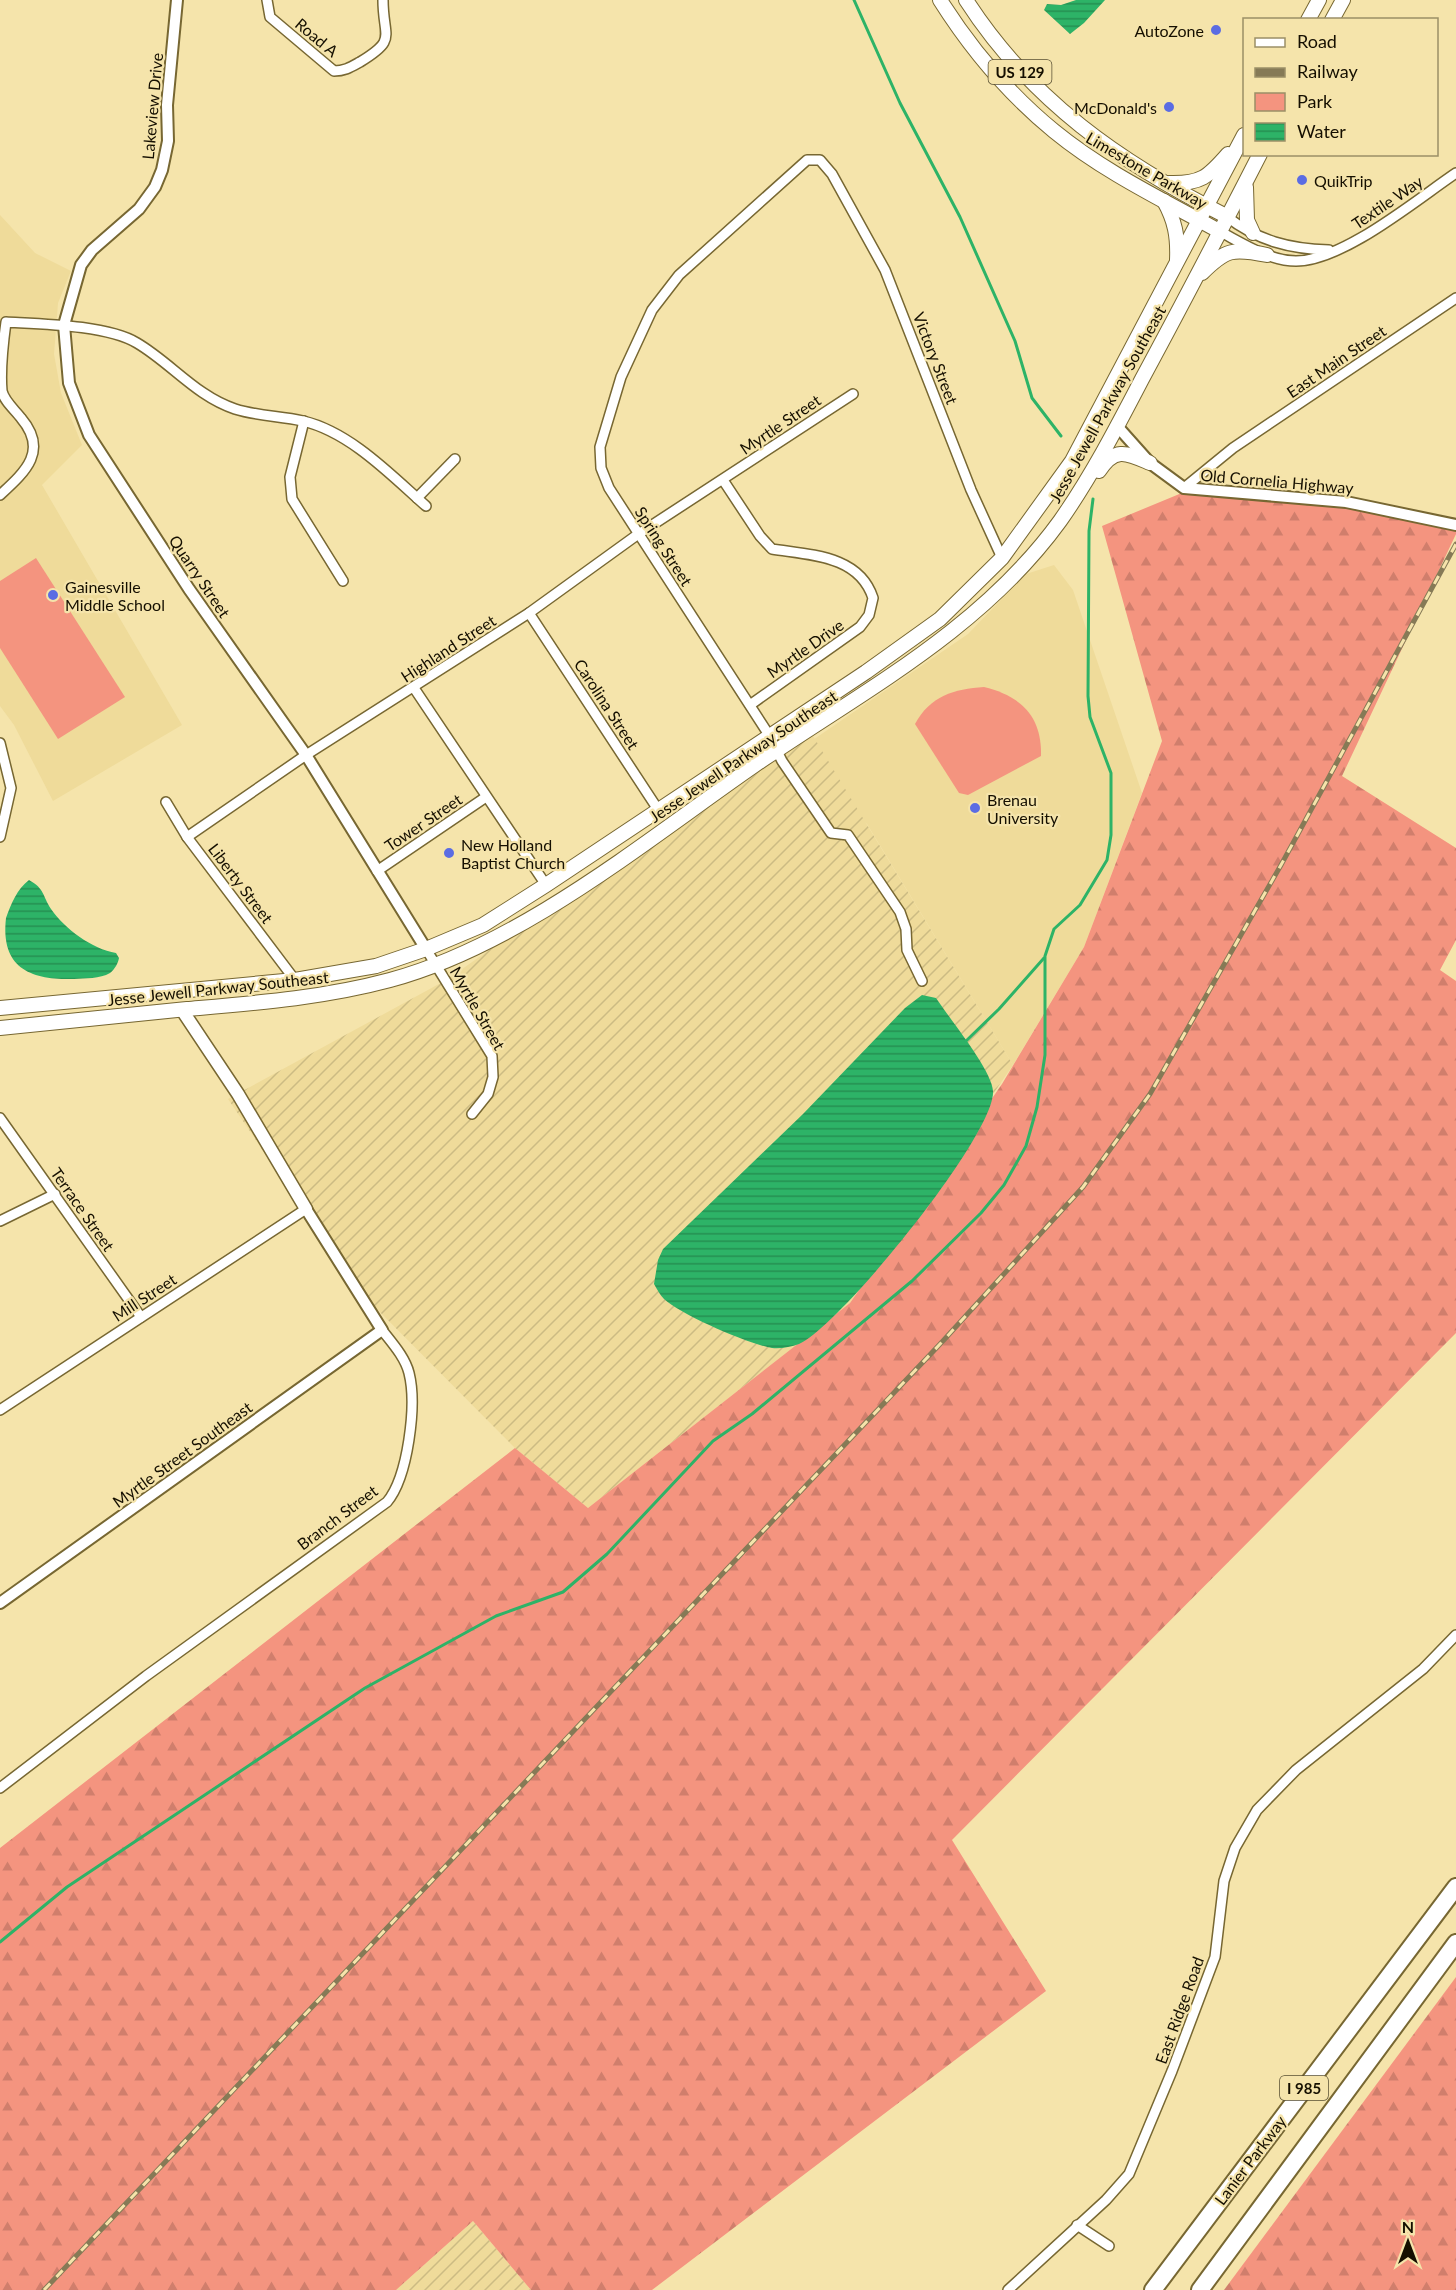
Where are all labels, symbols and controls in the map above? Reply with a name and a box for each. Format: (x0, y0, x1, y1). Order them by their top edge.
street label: Road A (292, 14, 342, 60)
legend (1243, 18, 1438, 156)
place label: AutoZone (1134, 21, 1204, 40)
marker: AutoZone (1209, 23, 1223, 37)
text: Road (1297, 30, 1337, 52)
street label: Lakeview Drive (138, 52, 166, 160)
road number: US 129 (988, 60, 1052, 84)
text: Railway (1297, 60, 1358, 82)
text: Park (1297, 90, 1333, 112)
place label: McDonald's (1074, 98, 1157, 117)
marker: McDonald's (1162, 100, 1176, 114)
text: Water (1297, 120, 1346, 142)
street label: Limestone Parkway (1083, 128, 1212, 213)
place label: QuikTrip (1314, 171, 1373, 190)
street label: Textile Way (1348, 171, 1427, 233)
marker: QuikTrip (1295, 173, 1309, 187)
street label: Jesse Jewell Parkway Southeast (1045, 302, 1169, 506)
street label: Victory Street (910, 309, 962, 407)
street label: East Main Street (1283, 321, 1389, 401)
street label: Myrtle Street (736, 390, 824, 458)
street label: Old Cornelia Highway (1200, 465, 1355, 497)
street label: Spring Street (631, 503, 697, 589)
street label: Quarry Street (165, 531, 235, 621)
place label: Gainesville Middle School (65, 577, 165, 614)
marker: Gainesville Middle School (46, 588, 60, 602)
street label: Highland Street (397, 610, 499, 686)
street label: Myrtle Drive (763, 615, 847, 681)
street label: Carolina Street (571, 655, 643, 753)
street label: Jesse Jewell Parkway Southeast (646, 686, 841, 826)
street label: Tower Street (381, 789, 465, 855)
place label: Brenau University (987, 790, 1059, 827)
marker: Brenau University (968, 801, 982, 815)
place label: New Holland Baptist Church (461, 835, 565, 872)
street label: Liberty Street (205, 839, 277, 927)
marker: New Holland Baptist Church (442, 846, 456, 860)
street label: Myrtle Street (447, 963, 510, 1053)
street label: Jesse Jewell Parkway Southeast (107, 967, 330, 1009)
street label: Terrace Street (47, 1164, 119, 1255)
street label: Mill Street (108, 1269, 180, 1325)
street label: Myrtle Street Southeast (109, 1397, 256, 1511)
street label: Branch Street (293, 1481, 381, 1553)
street label: East Ridge Road (1151, 1954, 1207, 2066)
road number: I 985 (1280, 2076, 1328, 2100)
street label: Lanier Parkway (1210, 2111, 1290, 2208)
north arrow (1378, 2212, 1438, 2272)
text: N (1402, 2217, 1414, 2236)

